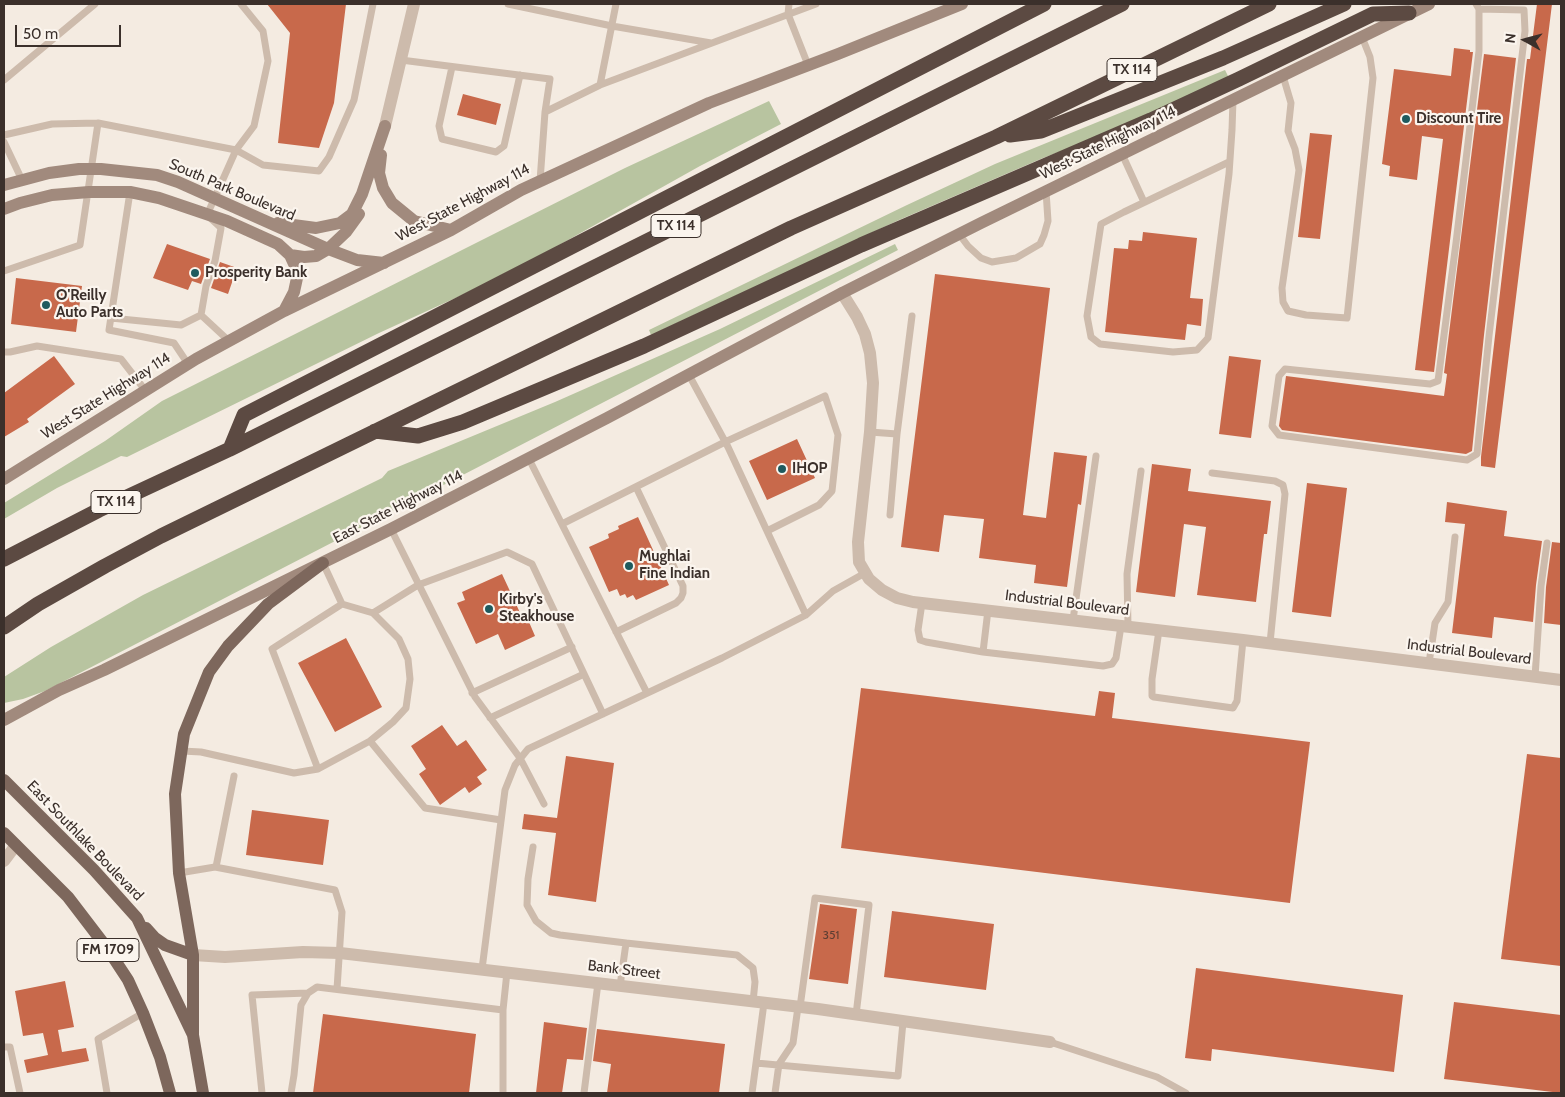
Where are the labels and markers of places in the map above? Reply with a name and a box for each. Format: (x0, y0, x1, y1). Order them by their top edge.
place label: Discount Tire (1416, 110, 1501, 128)
marker: Discount Tire (1400, 113, 1412, 125)
place label: Prosperity Bank (205, 264, 307, 282)
marker: Prosperity Bank (189, 267, 201, 279)
place label: O'Reilly Auto Parts (56, 287, 123, 322)
marker: O'Reilly Auto Parts (40, 299, 52, 311)
place label: IHOP (792, 460, 828, 478)
marker: IHOP (776, 463, 788, 475)
place label: Mughlai Fine Indian (639, 548, 710, 583)
marker: Mughlai Fine Indian (623, 560, 635, 572)
place label: Kirby's Steakhouse (499, 591, 574, 626)
marker: Kirby's Steakhouse (483, 603, 495, 615)

